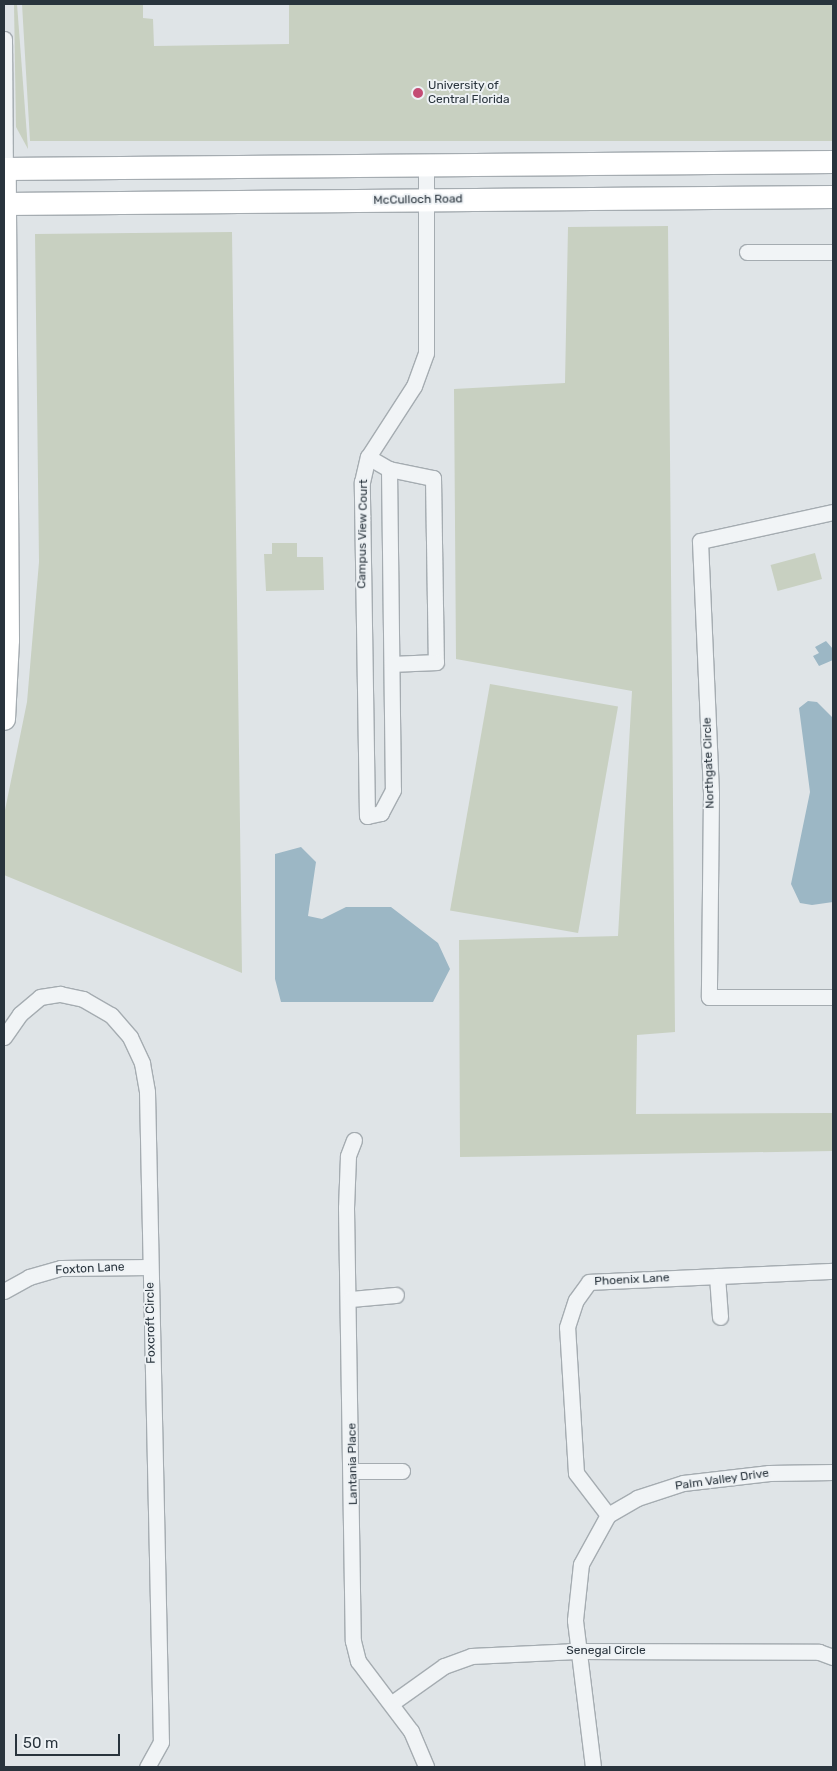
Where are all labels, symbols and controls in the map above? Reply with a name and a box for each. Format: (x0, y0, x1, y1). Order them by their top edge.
place label: University of Central Florida (428, 79, 510, 107)
marker: University of Central Florida (412, 87, 424, 99)
street label: McCulloch Road (373, 192, 463, 208)
street label: Campus View Court (355, 479, 371, 589)
street label: Northgate Circle (700, 717, 718, 809)
street label: Foxton Lane (55, 1260, 125, 1278)
street label: Phoenix Lane (594, 1271, 670, 1289)
street label: Foxcroft Circle (143, 1282, 159, 1364)
street label: Lantania Place (345, 1423, 361, 1505)
street label: Palm Valley Drive (674, 1466, 770, 1494)
street label: Senegal Circle (566, 1644, 646, 1658)
scale bar (18, 1724, 122, 1756)
text: 50 m (23, 1734, 58, 1752)

